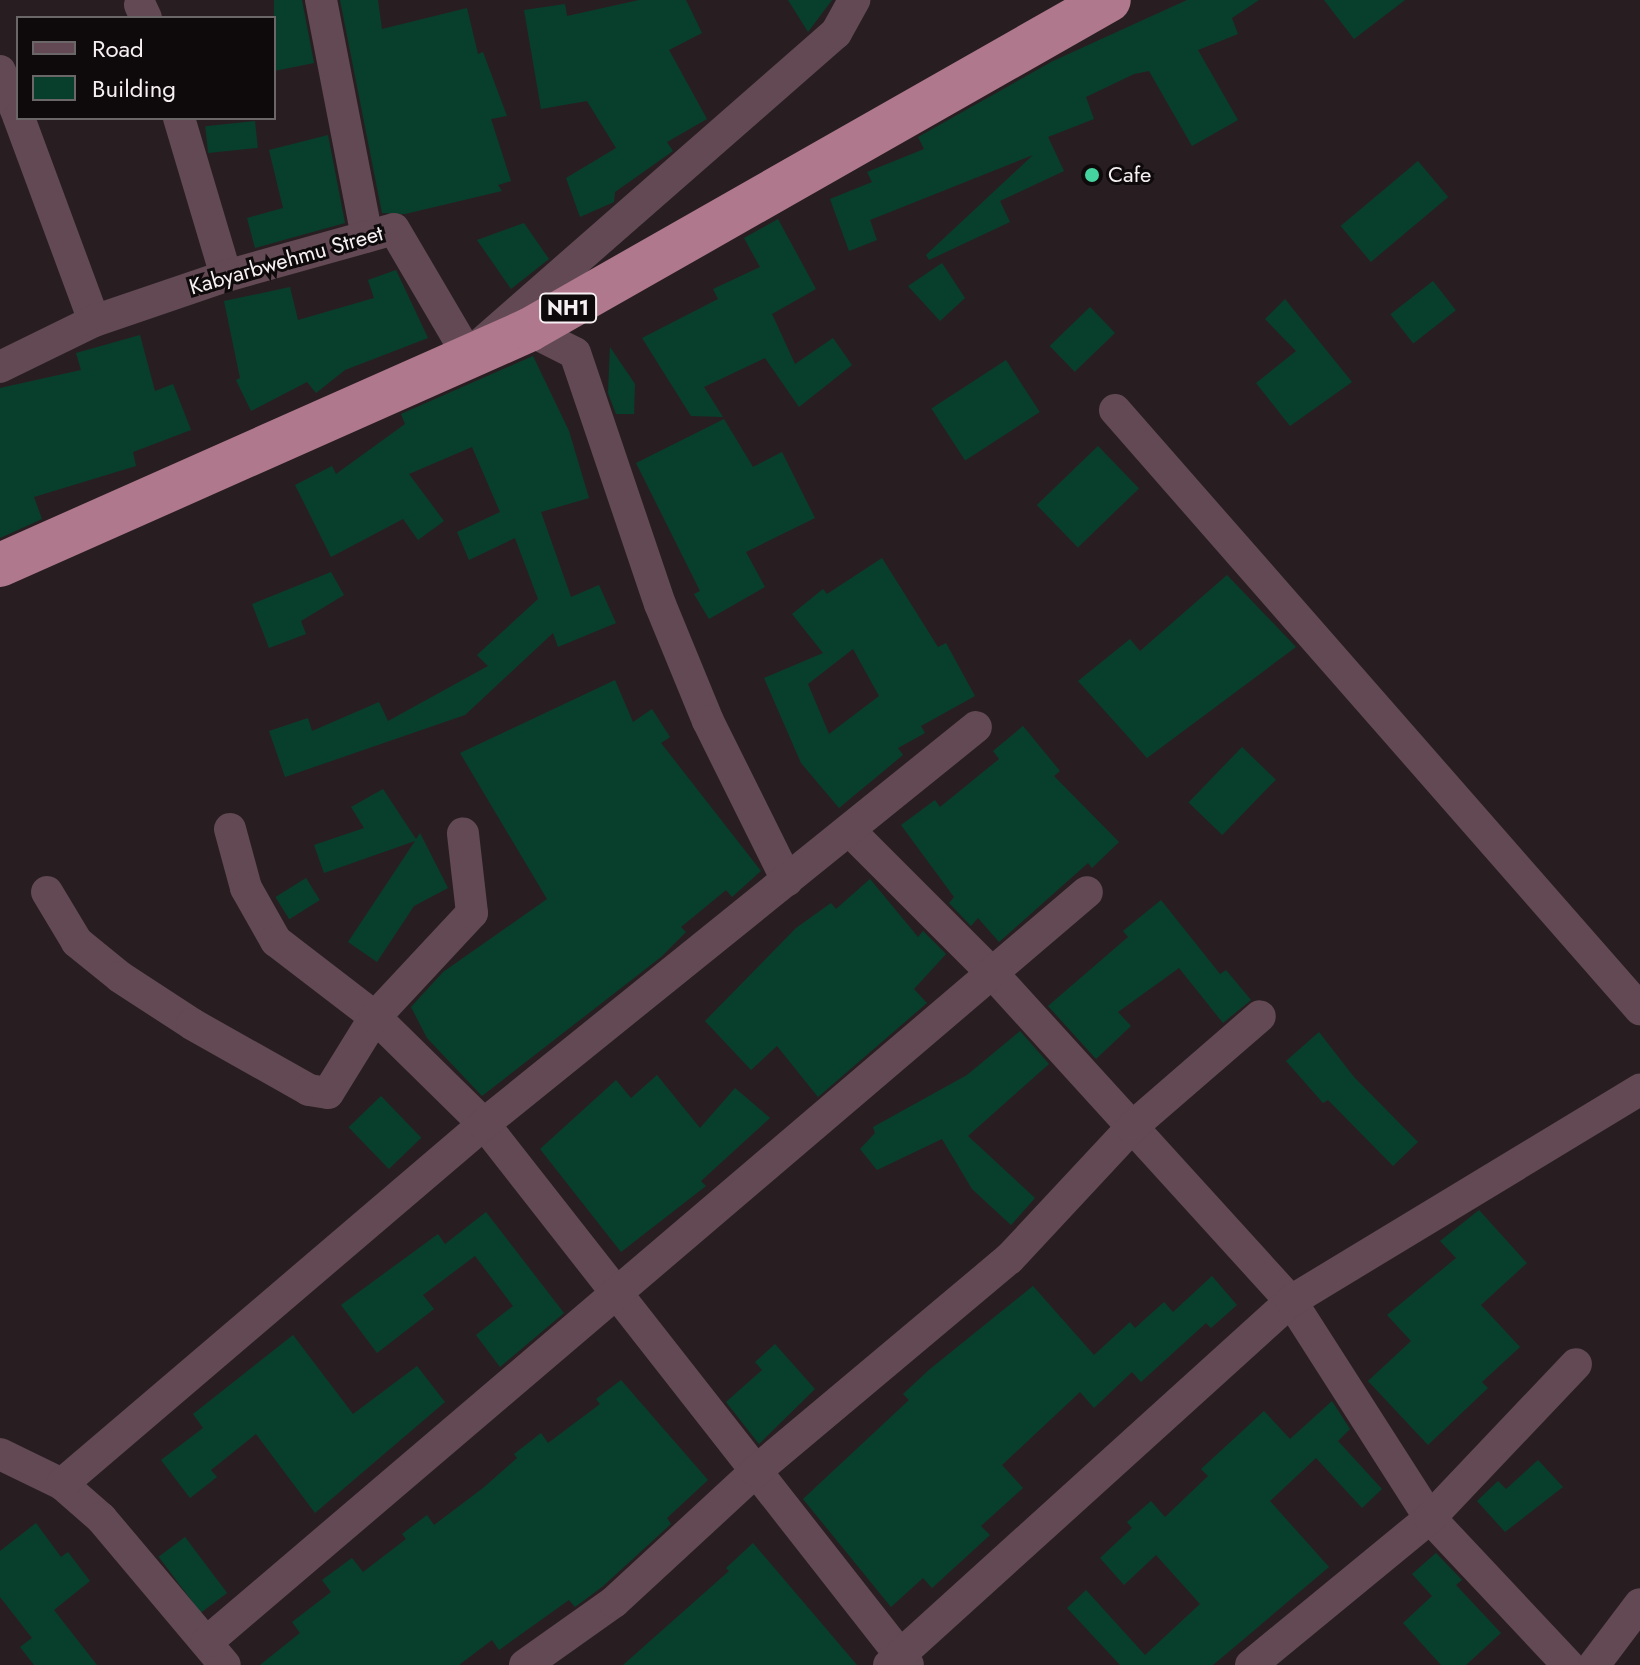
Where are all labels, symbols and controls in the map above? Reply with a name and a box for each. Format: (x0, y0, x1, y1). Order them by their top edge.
legend (16, 16, 276, 120)
text: Road (92, 31, 144, 66)
text: Building (92, 71, 176, 106)
place label: Cafe (1108, 162, 1151, 188)
marker: Cafe (1083, 166, 1101, 184)
street label: Kabyarbwehmu Street (186, 220, 386, 300)
road number: NH1 (538, 292, 598, 324)

